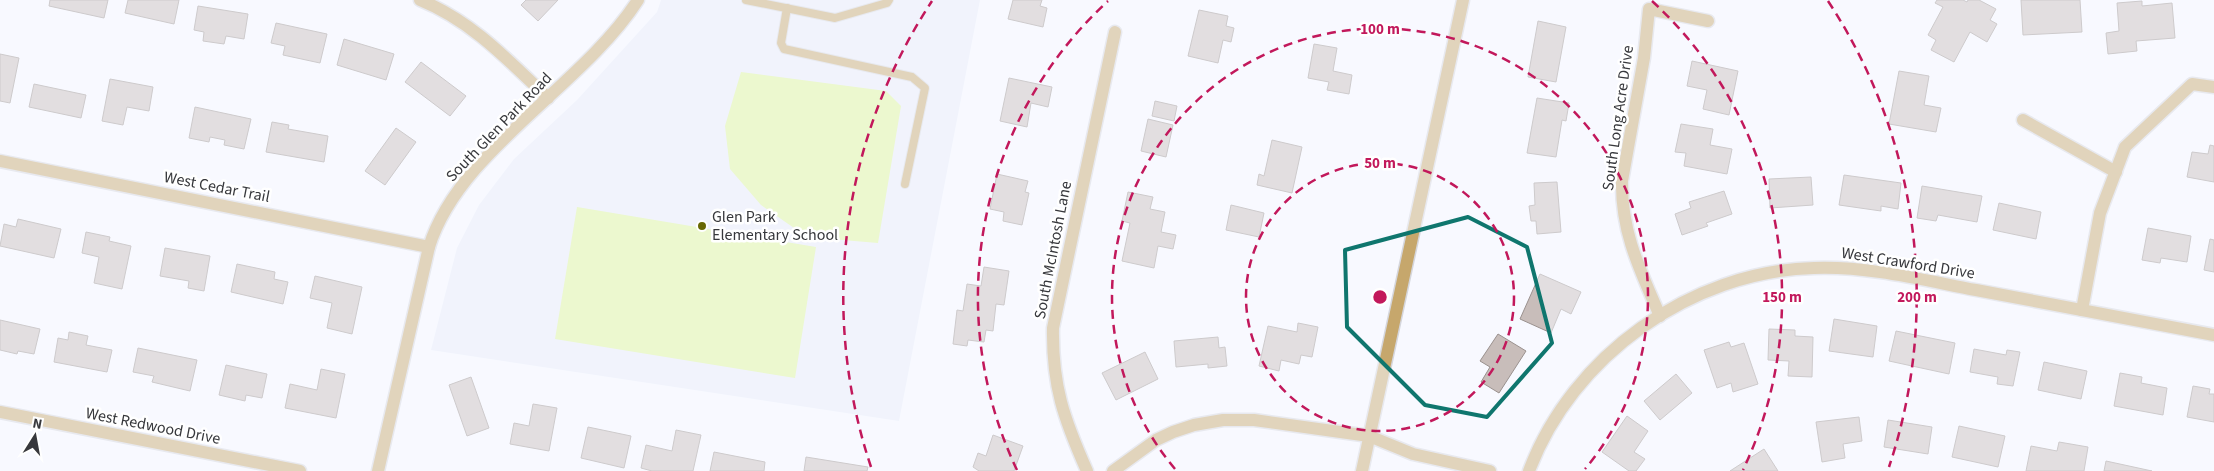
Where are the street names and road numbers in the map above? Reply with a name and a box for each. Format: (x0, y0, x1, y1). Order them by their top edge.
street label: South Long Acre Drive (1597, 44, 1639, 192)
street label: South Glen Park Road (441, 67, 557, 187)
street label: West Cedar Trail (162, 166, 272, 208)
street label: South McIntosh Lane (1029, 179, 1077, 321)
street label: West Crawford Drive (1840, 242, 1976, 284)
street label: West Redwood Drive (84, 402, 222, 450)

